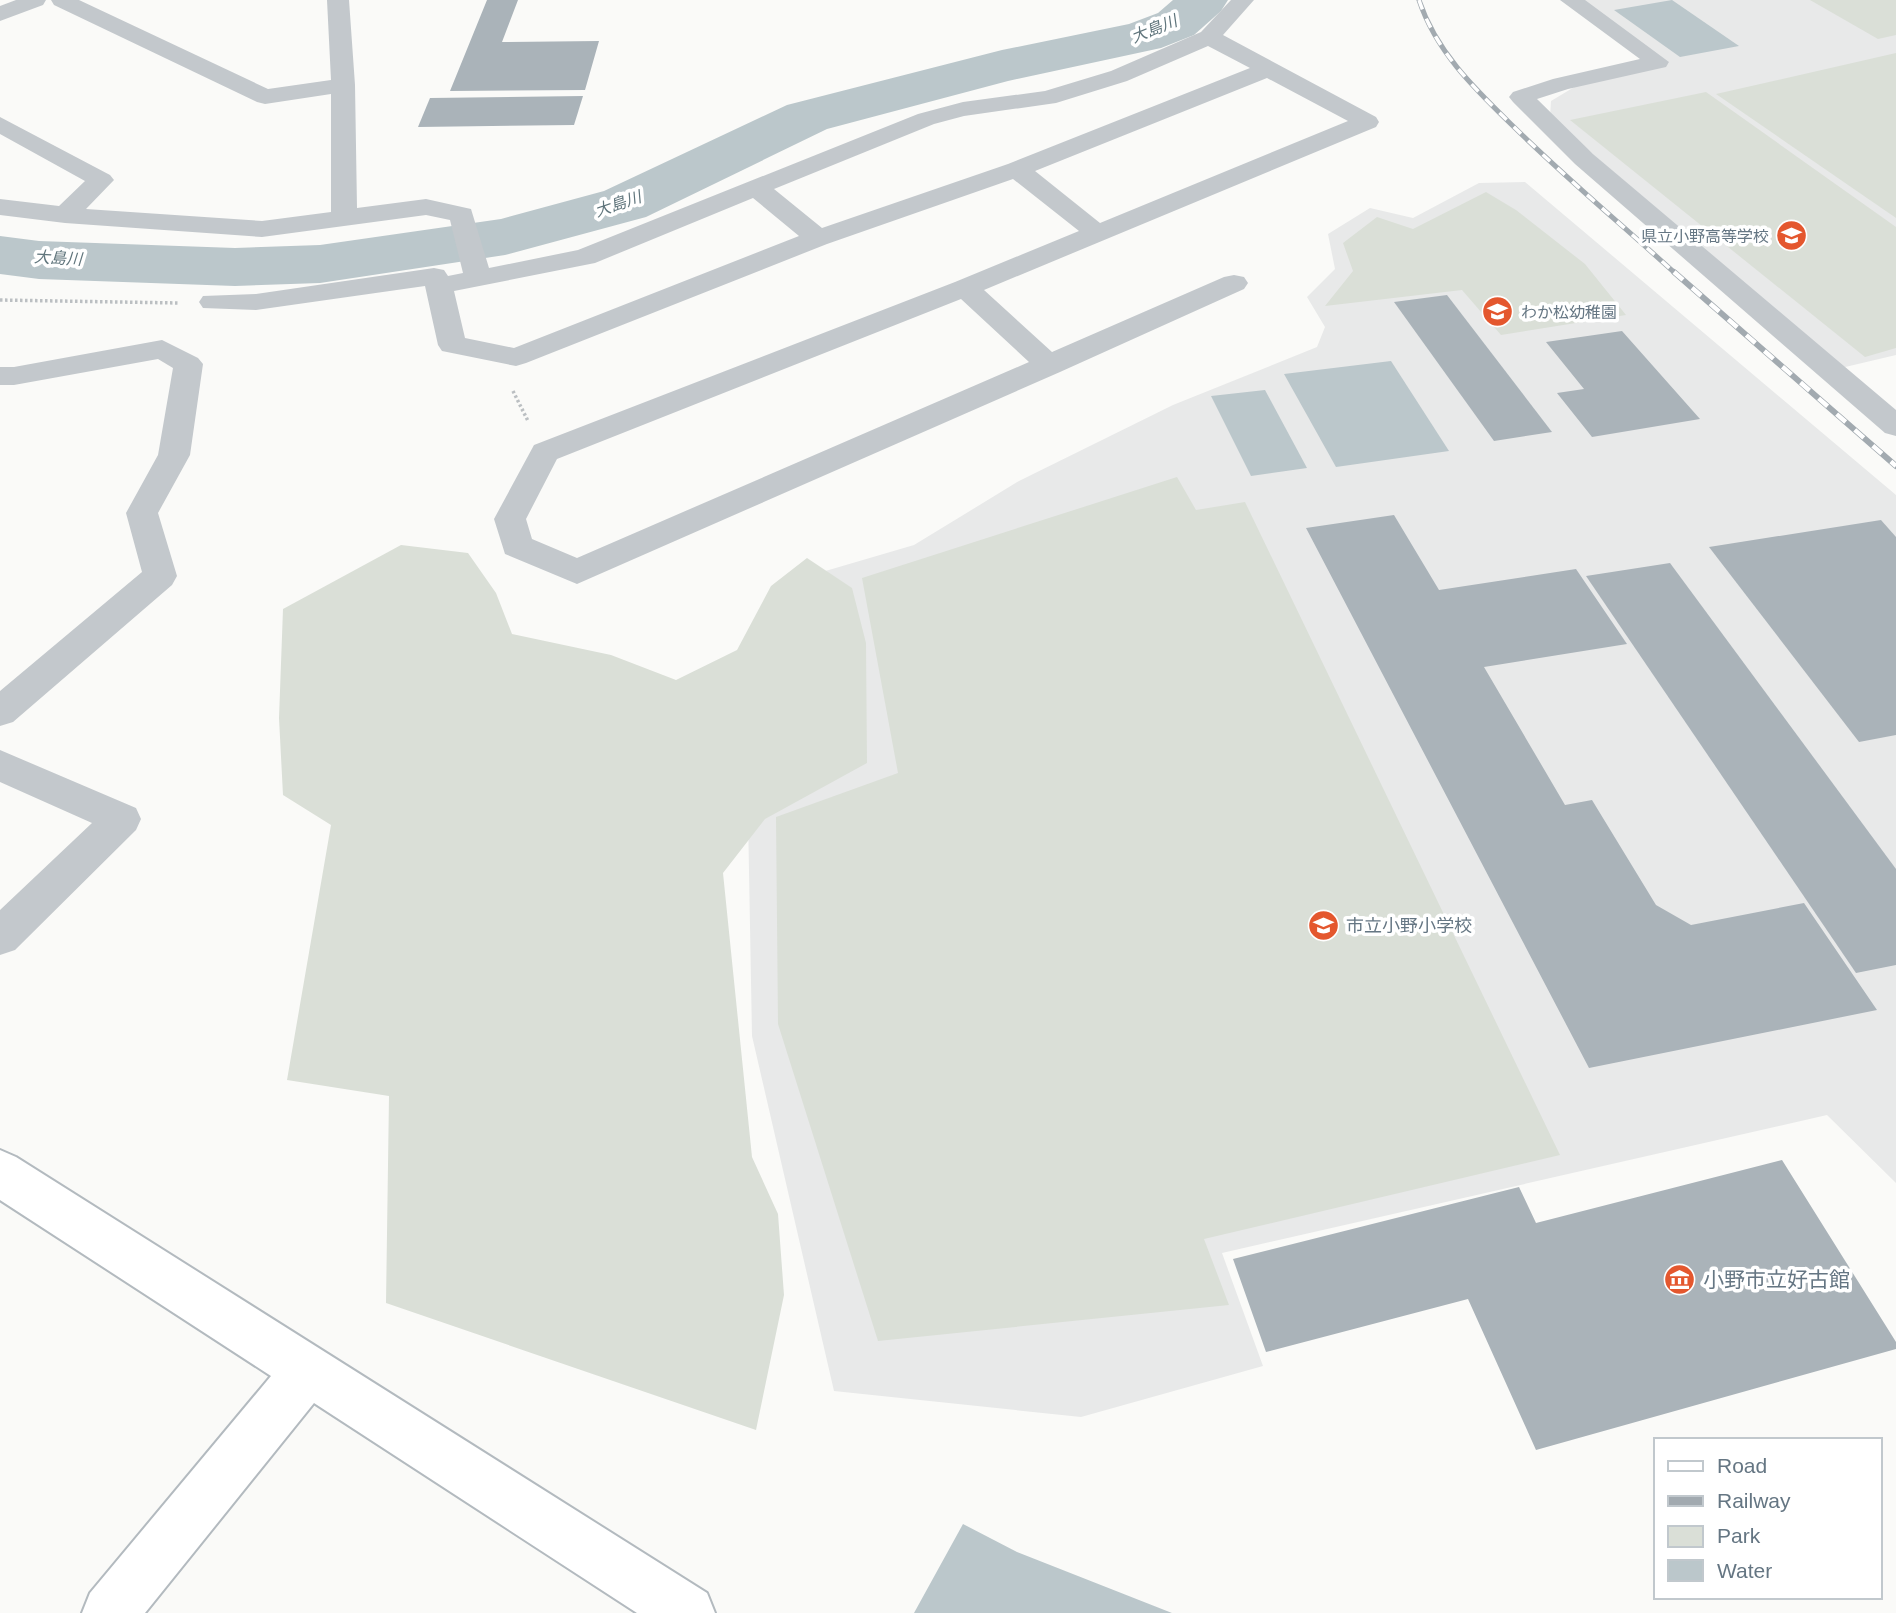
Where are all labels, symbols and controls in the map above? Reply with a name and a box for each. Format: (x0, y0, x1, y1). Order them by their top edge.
water label: 大島川 (1129, 11, 1181, 46)
water label: 大島川 (593, 188, 645, 220)
school or university icon: 県立小野高等学校 (1775, 219, 1809, 253)
place label: 県立小野高等学校 (1641, 228, 1769, 245)
water label: 大島川 (34, 248, 84, 268)
school or university icon: わか松幼稚園 (1481, 295, 1515, 329)
place label: わか松幼稚園 (1521, 304, 1617, 321)
school or university icon: 市立小野小学校 (1306, 909, 1340, 943)
place label: 市立小野小学校 (1346, 916, 1472, 936)
museum icon: 小野市立好古館 (1663, 1262, 1697, 1296)
place label: 小野市立好古館 (1703, 1268, 1850, 1291)
legend (1654, 1438, 1882, 1599)
text: Road (1717, 1454, 1767, 1477)
text: Railway (1717, 1489, 1791, 1512)
text: Park (1717, 1524, 1761, 1547)
text: Water (1717, 1559, 1772, 1582)

